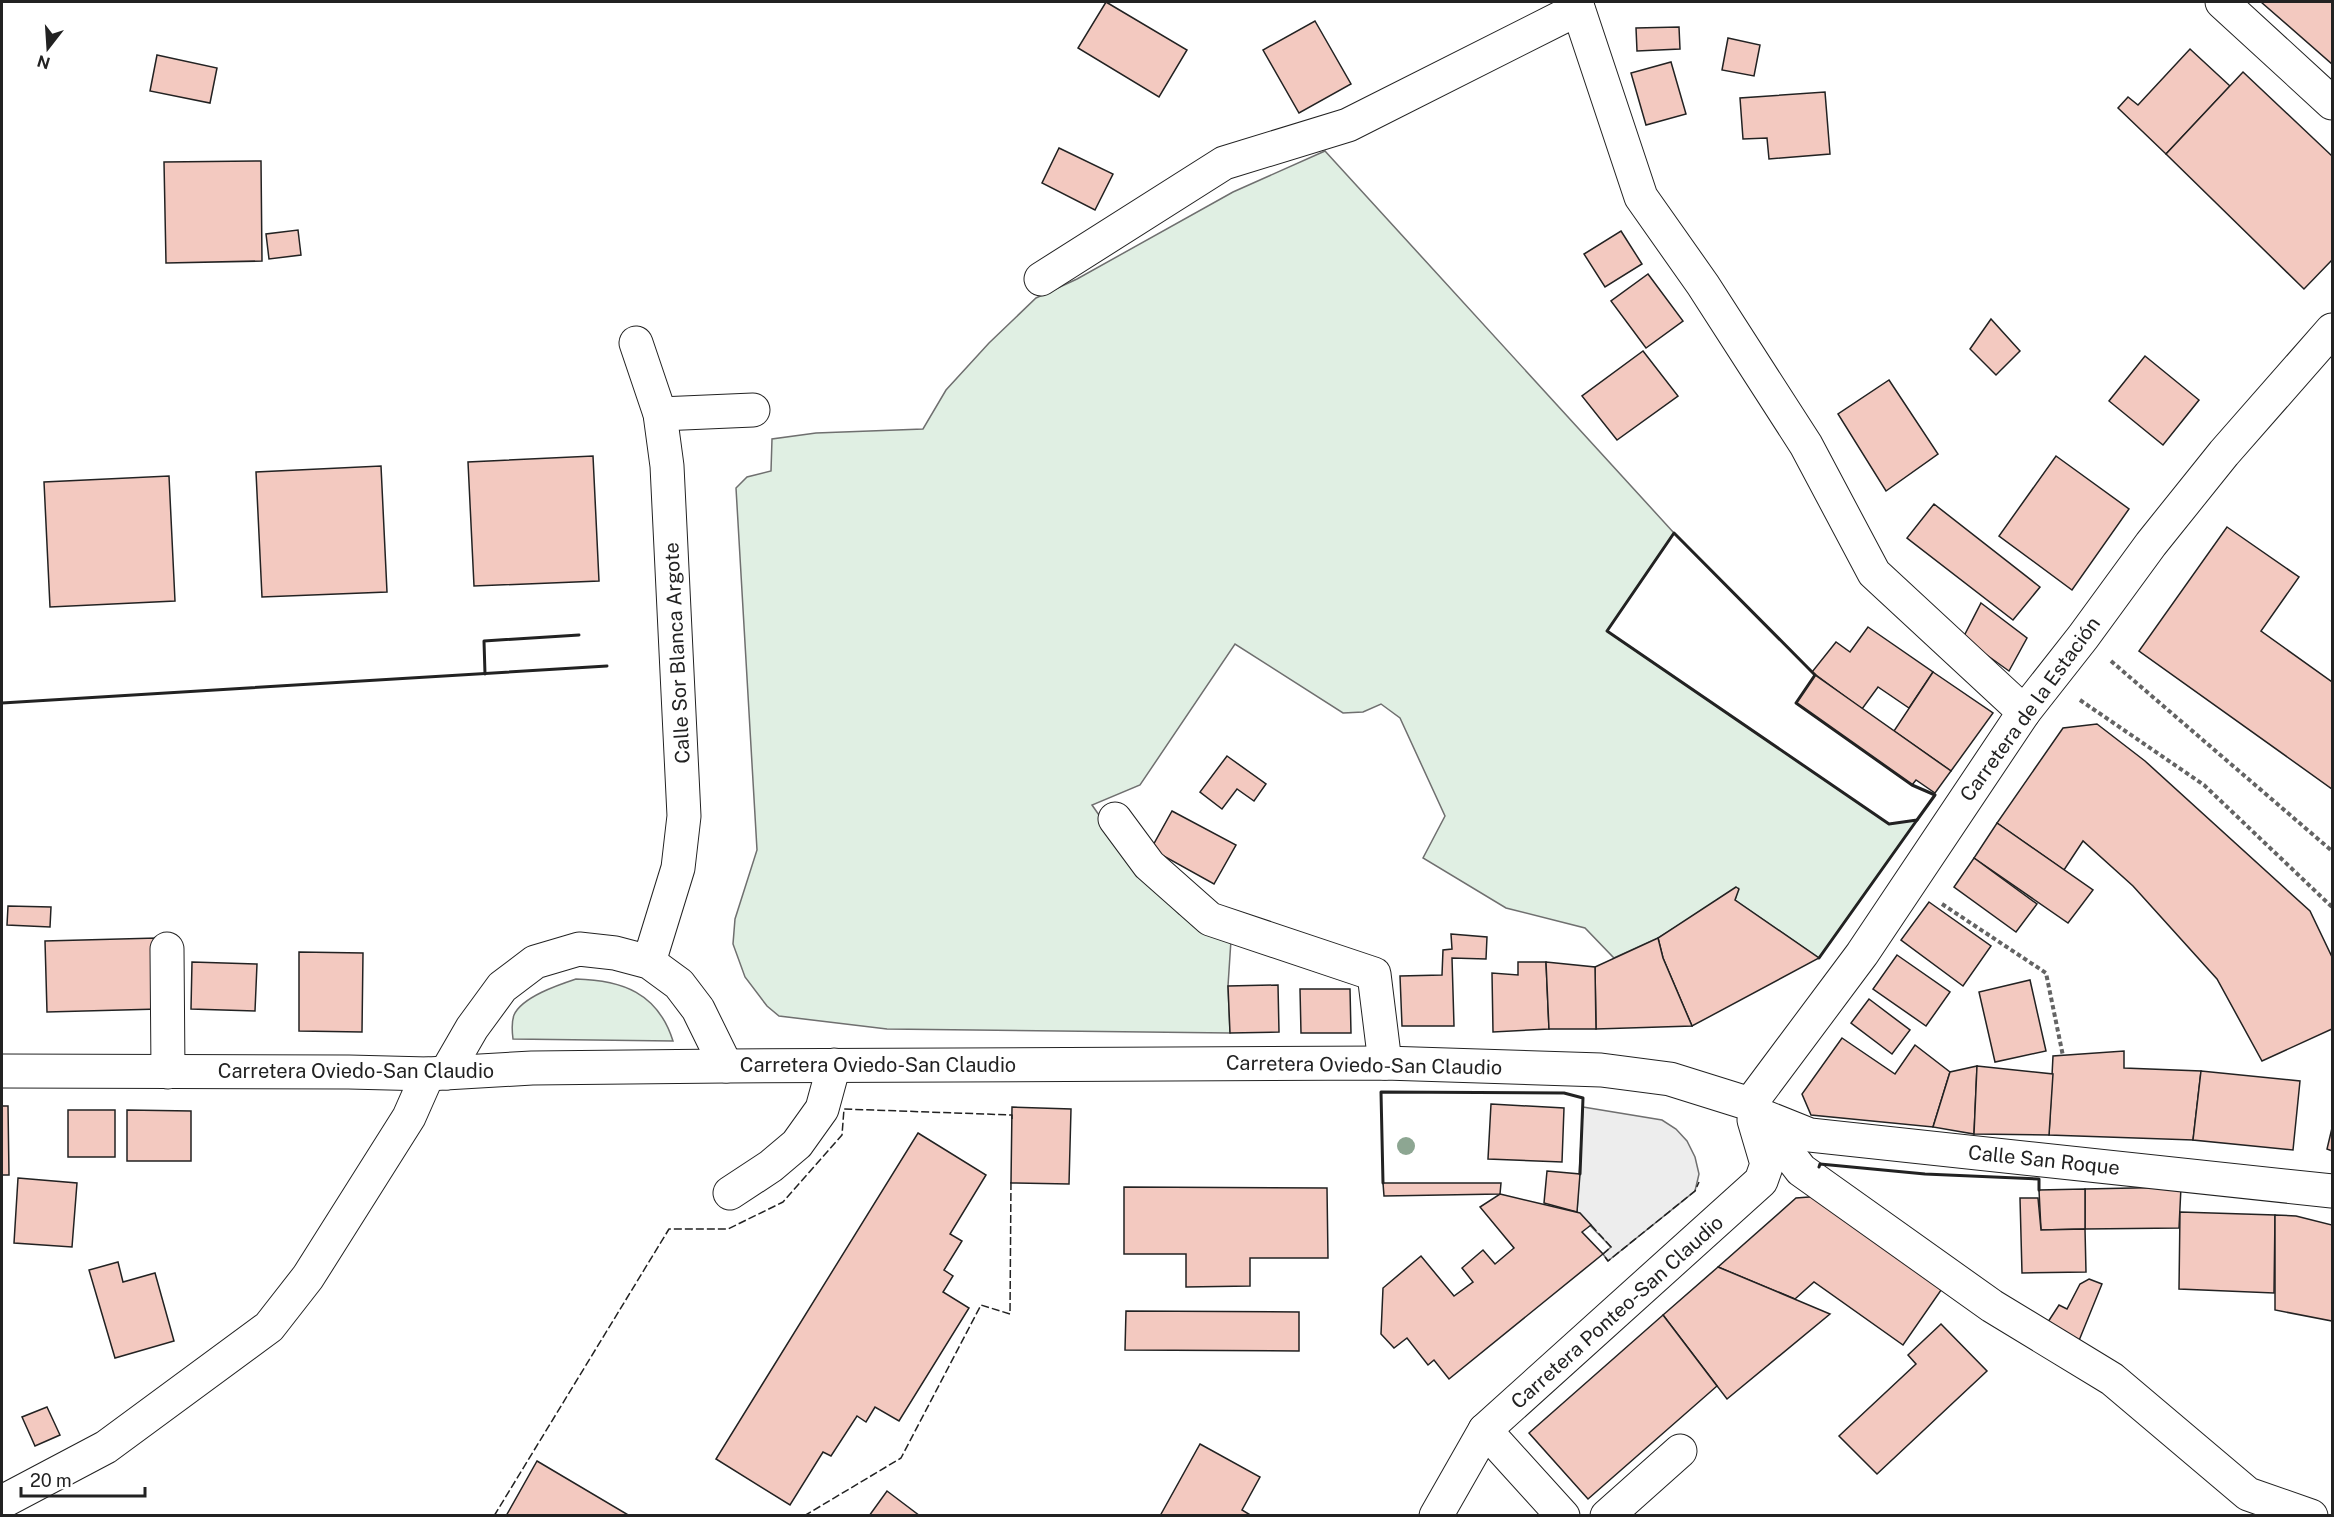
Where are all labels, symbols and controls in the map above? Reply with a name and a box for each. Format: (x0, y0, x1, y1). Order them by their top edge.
north arrow (18, 18, 78, 78)
text: N (35, 51, 53, 73)
street label: Calle Sor Blanca Argote (659, 542, 695, 764)
street label: Carretera de la Estación (1955, 612, 2105, 806)
street label: Carretera Oviedo-San Claudio (1226, 1051, 1502, 1079)
street label: Carretera Oviedo-San Claudio (740, 1053, 1016, 1077)
street label: Carretera Oviedo-San Claudio (218, 1059, 494, 1083)
street label: Calle San Roque (1967, 1140, 2121, 1180)
street label: Carretera Ponteo-San Claudio (1506, 1210, 1728, 1414)
scale bar (21, 1460, 146, 1498)
text: 20 m (30, 1470, 72, 1491)

